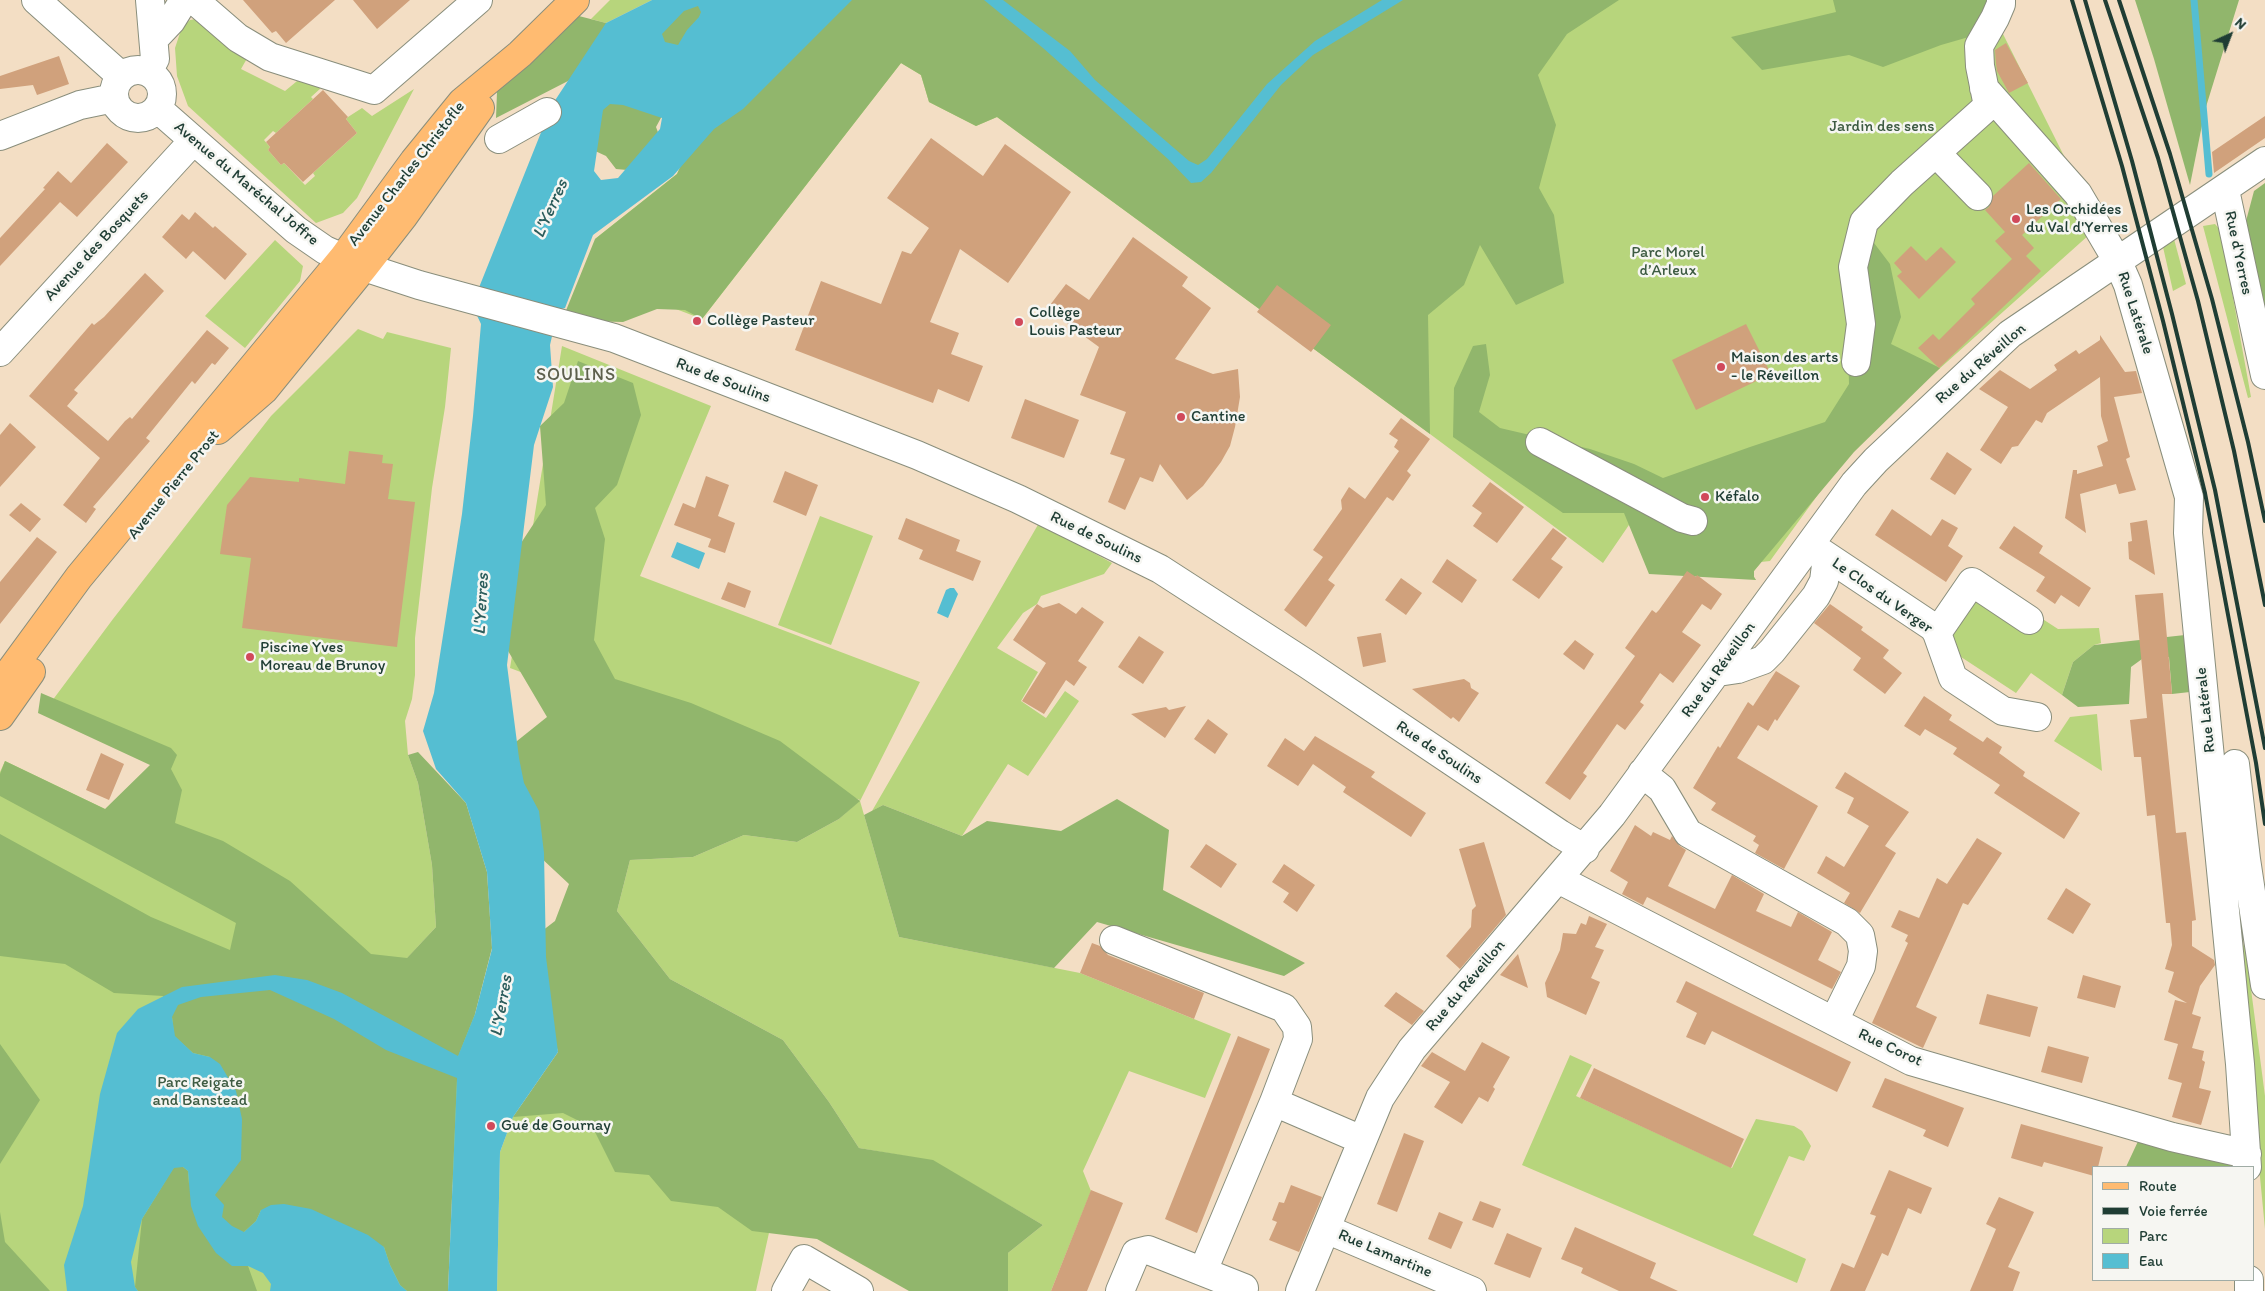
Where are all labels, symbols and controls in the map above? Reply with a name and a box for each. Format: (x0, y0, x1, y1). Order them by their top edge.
north arrow (2205, 10, 2255, 60)
text: N (2231, 14, 2250, 33)
street label: Avenue Charles Christofle (345, 98, 469, 250)
park label: Jardin des sens (1829, 117, 1935, 137)
street label: Avenue du Maréchal Joffre (170, 118, 322, 250)
water label: L'Yerres (529, 176, 573, 242)
street label: Avenue des Bosquets (41, 187, 153, 305)
place label: Les Orchidées du Val d'Yerres (2026, 200, 2128, 238)
street label: Rue d'Yerres (2220, 209, 2256, 297)
marker: Les Orchidées du Val d'Yerres (2010, 213, 2022, 225)
park label: Parc Morel d’Arleux (1631, 243, 1705, 281)
street label: Rue Latérale (2113, 269, 2157, 357)
place label: Collège Louis Pasteur (1029, 303, 1122, 341)
place label: Collège Pasteur (707, 311, 814, 331)
marker: Collège Pasteur (691, 315, 703, 327)
marker: Collège Louis Pasteur (1013, 316, 1025, 328)
street label: Rue du Réveillon (1932, 320, 2030, 408)
place label: Maison des arts - le Réveillon (1731, 348, 1838, 386)
street label: Rue de Soulins (673, 354, 773, 408)
marker: Maison des arts - le Réveillon (1715, 361, 1727, 373)
district label: SOULINS (535, 364, 617, 386)
place label: Cantine (1191, 407, 1246, 427)
marker: Cantine (1175, 411, 1187, 423)
street label: Avenue Pierre Prost (124, 427, 224, 543)
place label: Kéfalo (1715, 487, 1759, 507)
marker: Kéfalo (1699, 491, 1711, 503)
street label: Rue de Soulins (1047, 507, 1145, 569)
street label: Le Clos du Verger (1828, 554, 1936, 638)
water label: L'Yerres (470, 573, 494, 635)
street label: Rue du Réveillon (1678, 618, 1760, 722)
place label: Piscine Yves Moreau de Brunoy (260, 638, 385, 676)
marker: Piscine Yves Moreau de Brunoy (244, 651, 256, 663)
street label: Rue Latérale (2192, 666, 2220, 754)
street label: Rue de Soulins (1392, 717, 1486, 789)
street label: Rue du Réveillon (1422, 936, 1510, 1036)
water label: L'Yerres (486, 974, 518, 1038)
street label: Rue Corot (1855, 1025, 1925, 1071)
park label: Parc Reigate and Banstead (152, 1073, 248, 1111)
place label: Gué de Gournay (501, 1116, 611, 1136)
marker: Gué de Gournay (485, 1120, 497, 1132)
legend (2092, 1166, 2255, 1281)
text: Route (2139, 1177, 2177, 1195)
text: Voie ferrée (2139, 1202, 2208, 1220)
street label: Rue Lamartine (1335, 1226, 1435, 1282)
text: Parc (2139, 1227, 2168, 1245)
text: Eau (2139, 1252, 2163, 1270)

